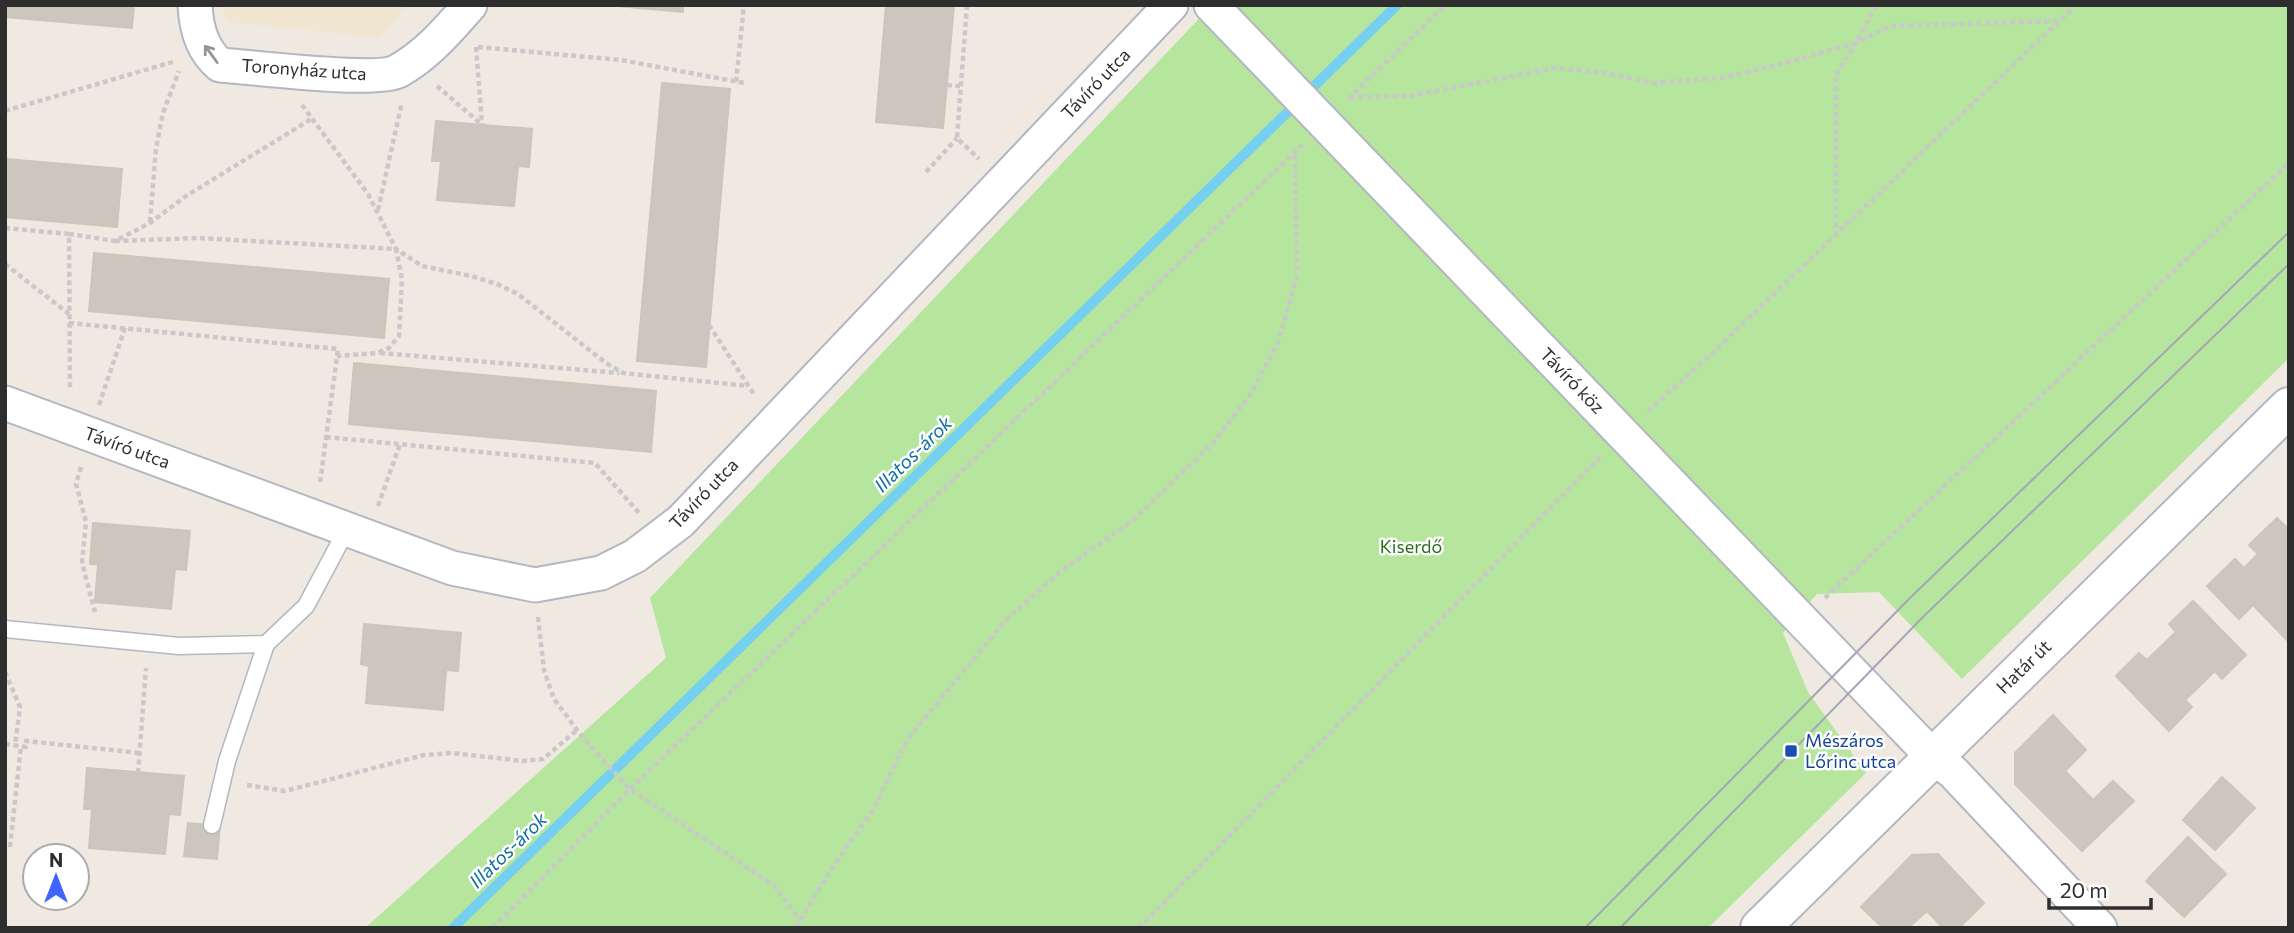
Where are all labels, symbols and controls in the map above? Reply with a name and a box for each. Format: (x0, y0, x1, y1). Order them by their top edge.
street label: Távíró utca (1056, 43, 1134, 123)
one-way arrow (204, 44, 219, 63)
street label: Toronyház utca (241, 54, 367, 84)
street label: Távíró köz (1536, 343, 1610, 418)
water label: Illatos-árok (869, 410, 957, 496)
street label: Távíró utca (81, 421, 173, 473)
street label: Távíró utca (664, 453, 742, 533)
park label: Kiserdő (1380, 535, 1442, 557)
street label: Határ út (1991, 635, 2055, 698)
place label: Mészáros Lőrinc utca (1805, 729, 1896, 772)
marker: Mészáros Lőrinc utca (1783, 743, 1799, 759)
water label: Illatos-árok (464, 806, 552, 892)
north arrow (21, 842, 91, 912)
text: N (49, 848, 63, 871)
scale bar (2049, 866, 2150, 910)
text: 20 m (2060, 877, 2108, 902)

